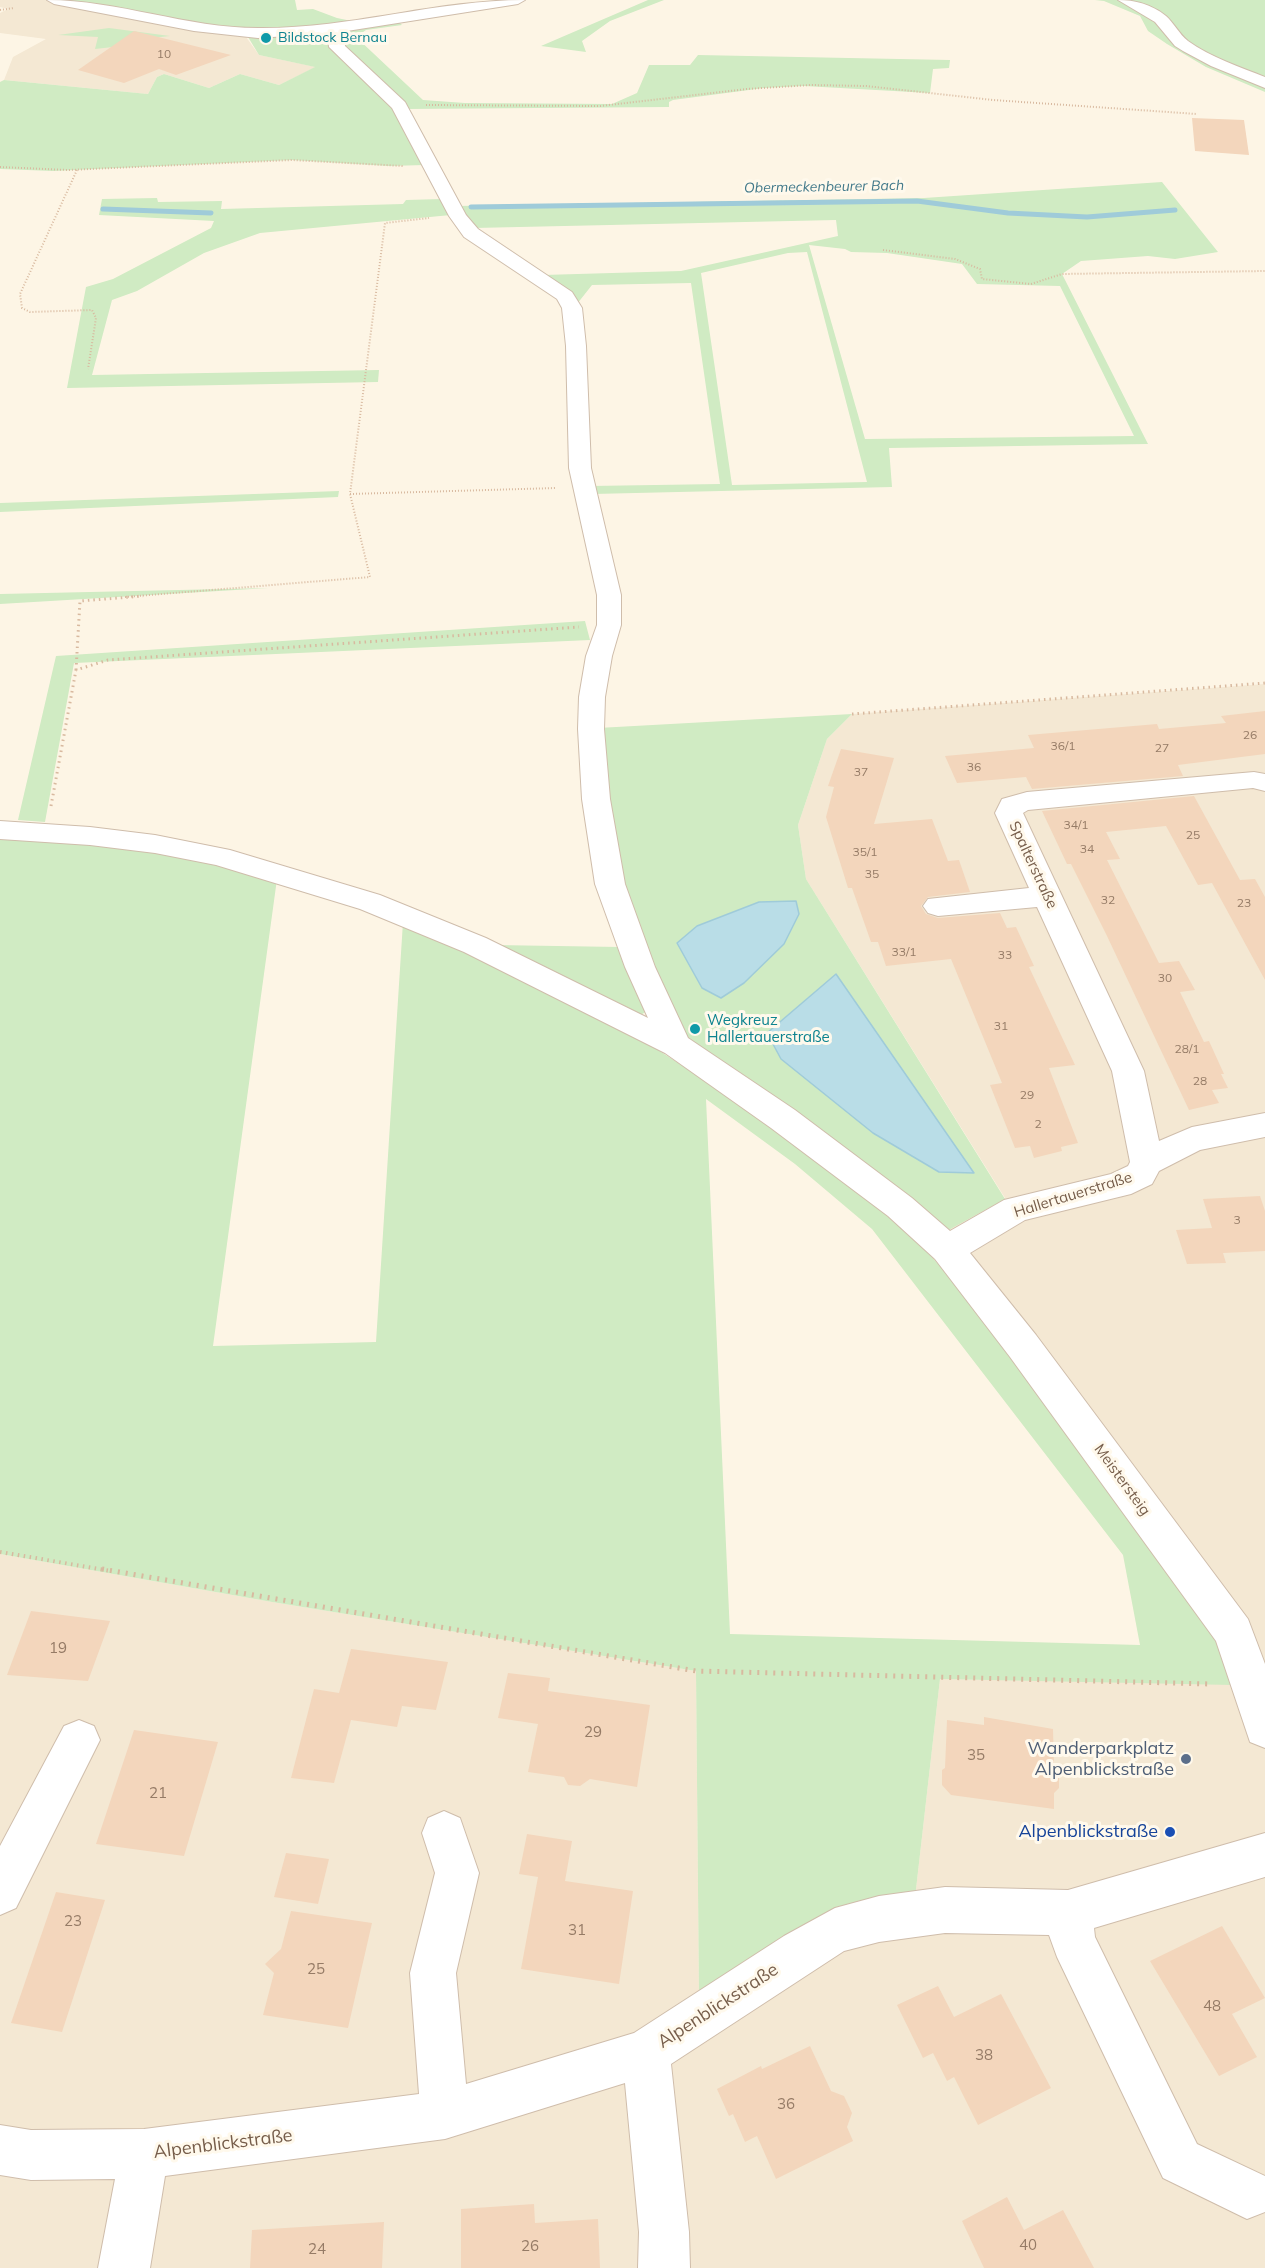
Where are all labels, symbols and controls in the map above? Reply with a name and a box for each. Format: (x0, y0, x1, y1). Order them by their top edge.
place label: Bildstock Bernau (278, 30, 387, 46)
marker: Bildstock Bernau (259, 31, 273, 45)
house number: 10 (157, 47, 171, 61)
water label: Obermeckenbeurer Bach (744, 177, 904, 197)
house number: 26 (1243, 728, 1257, 742)
house number: 36/1 (1050, 739, 1076, 753)
house number: 27 (1155, 741, 1169, 755)
house number: 36 (967, 760, 981, 774)
house number: 37 (854, 765, 868, 779)
street label: Spalterstraße (1005, 818, 1061, 912)
house number: 34/1 (1063, 818, 1089, 832)
house number: 25 (1186, 828, 1200, 842)
house number: 34 (1080, 842, 1094, 856)
house number: 35/1 (852, 845, 878, 859)
house number: 35 (865, 867, 879, 881)
house number: 32 (1101, 893, 1115, 907)
house number: 23 (1237, 896, 1251, 910)
house number: 33/1 (891, 945, 917, 959)
house number: 33 (998, 948, 1012, 962)
house number: 30 (1158, 971, 1172, 985)
place label: Wegkreuz Hallertauerstraße (707, 1011, 830, 1046)
house number: 31 (994, 1019, 1008, 1033)
marker: Wegkreuz Hallertauerstraße (688, 1022, 702, 1036)
house number: 28/1 (1174, 1042, 1200, 1056)
house number: 28 (1193, 1074, 1207, 1088)
house number: 29 (1020, 1088, 1034, 1102)
house number: 2 (1034, 1117, 1042, 1131)
street label: Hallertauerstraße (1012, 1168, 1134, 1222)
house number: 3 (1233, 1213, 1241, 1227)
street label: Meistersteig (1090, 1441, 1154, 1519)
house number: 19 (49, 1639, 67, 1657)
house number: 29 (584, 1723, 602, 1741)
place label: Wanderparkplatz Alpenblickstraße (1028, 1738, 1174, 1780)
house number: 35 (967, 1746, 985, 1764)
marker: Wanderparkplatz Alpenblickstraße (1179, 1752, 1193, 1766)
house number: 21 (149, 1784, 167, 1802)
place label: Alpenblickstraße (1018, 1821, 1158, 1843)
marker: Alpenblickstraße (1163, 1825, 1177, 1839)
house number: 23 (64, 1912, 82, 1930)
house number: 31 (568, 1921, 586, 1939)
street label: Alpenblickstraße (654, 1959, 782, 2053)
house number: 25 (307, 1960, 325, 1978)
house number: 48 (1203, 1997, 1221, 2015)
house number: 38 (975, 2046, 993, 2064)
house number: 36 (777, 2095, 795, 2113)
street label: Alpenblickstraße (152, 2125, 294, 2163)
house number: 40 (1019, 2236, 1037, 2254)
house number: 26 (521, 2237, 539, 2255)
house number: 24 (308, 2240, 326, 2258)

